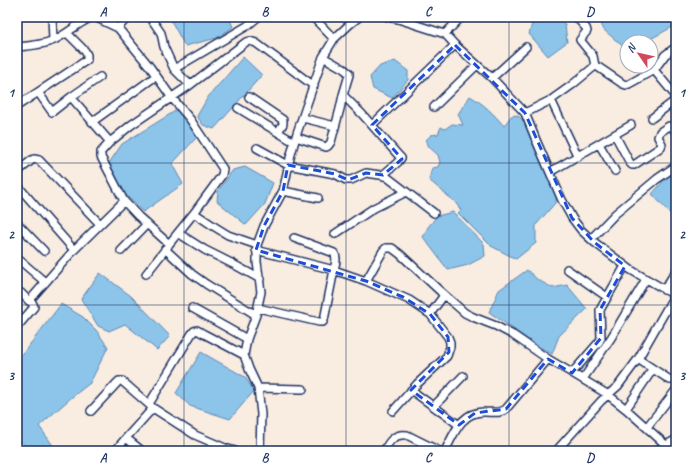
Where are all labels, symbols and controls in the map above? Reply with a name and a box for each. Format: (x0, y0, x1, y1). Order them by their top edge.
text: A (100, 4, 108, 20)
text: B (262, 4, 270, 20)
text: C (425, 4, 433, 20)
text: D (586, 4, 595, 20)
north arrow (619, 34, 659, 74)
text: N (623, 40, 640, 55)
text: 1 (8, 85, 16, 101)
text: 1 (679, 85, 687, 101)
text: 2 (8, 227, 15, 243)
text: 2 (679, 227, 686, 243)
text: 3 (8, 368, 15, 384)
text: 3 (679, 368, 686, 384)
text: A (100, 450, 108, 466)
text: B (262, 450, 270, 466)
text: C (425, 450, 433, 466)
text: D (586, 450, 595, 466)

